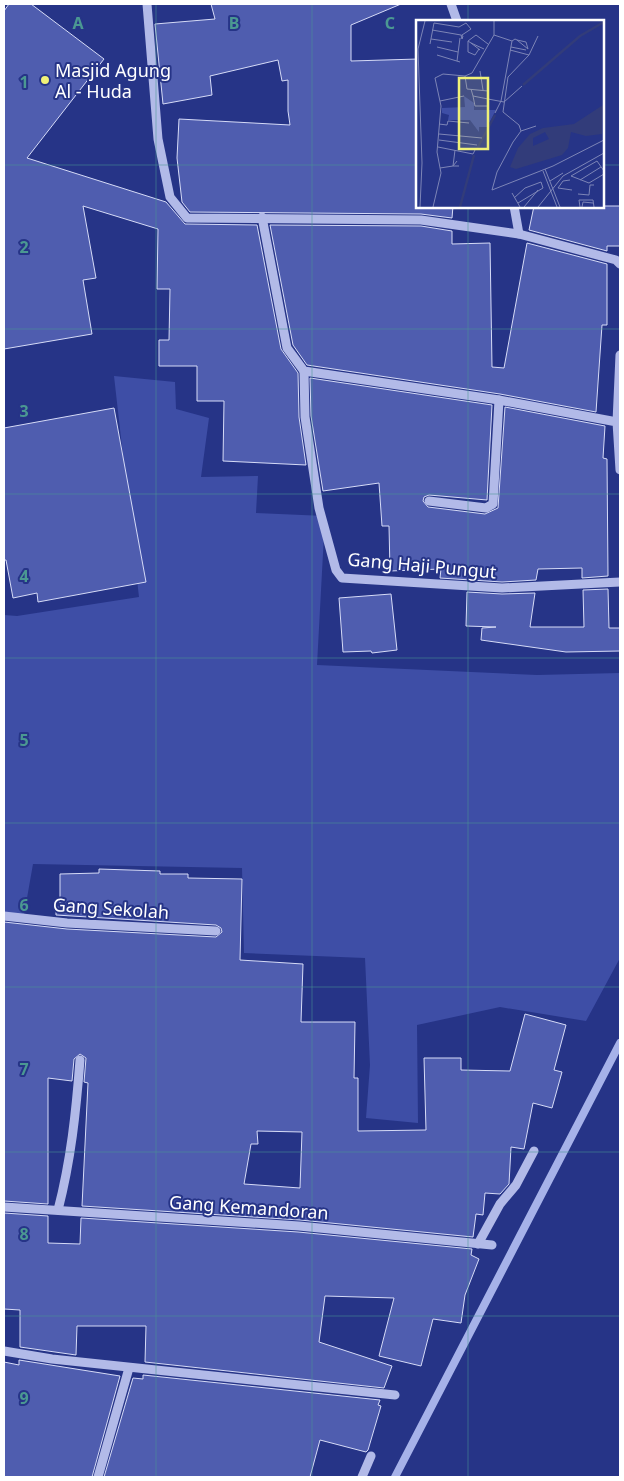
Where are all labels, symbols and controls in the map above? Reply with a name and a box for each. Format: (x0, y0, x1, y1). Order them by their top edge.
text: A (72, 12, 84, 34)
text: B (229, 12, 239, 34)
text: C (385, 12, 395, 34)
inset map (416, 20, 604, 208)
place label: Masjid Agung Al - Huda (55, 58, 171, 103)
text: 1 (19, 71, 29, 93)
marker: Masjid Agung Al - Huda (39, 74, 51, 86)
text: 2 (19, 236, 29, 258)
text: 3 (19, 400, 29, 422)
street label: Gang Haji Pungut (347, 547, 498, 584)
text: 4 (19, 565, 29, 587)
text: 5 (19, 729, 29, 751)
street label: Gang Sekolah (52, 892, 170, 924)
text: 6 (19, 894, 29, 916)
text: 7 (19, 1058, 29, 1080)
street label: Gang Kemandoran (169, 1189, 329, 1225)
text: 8 (19, 1223, 29, 1245)
text: 9 (19, 1387, 29, 1409)

